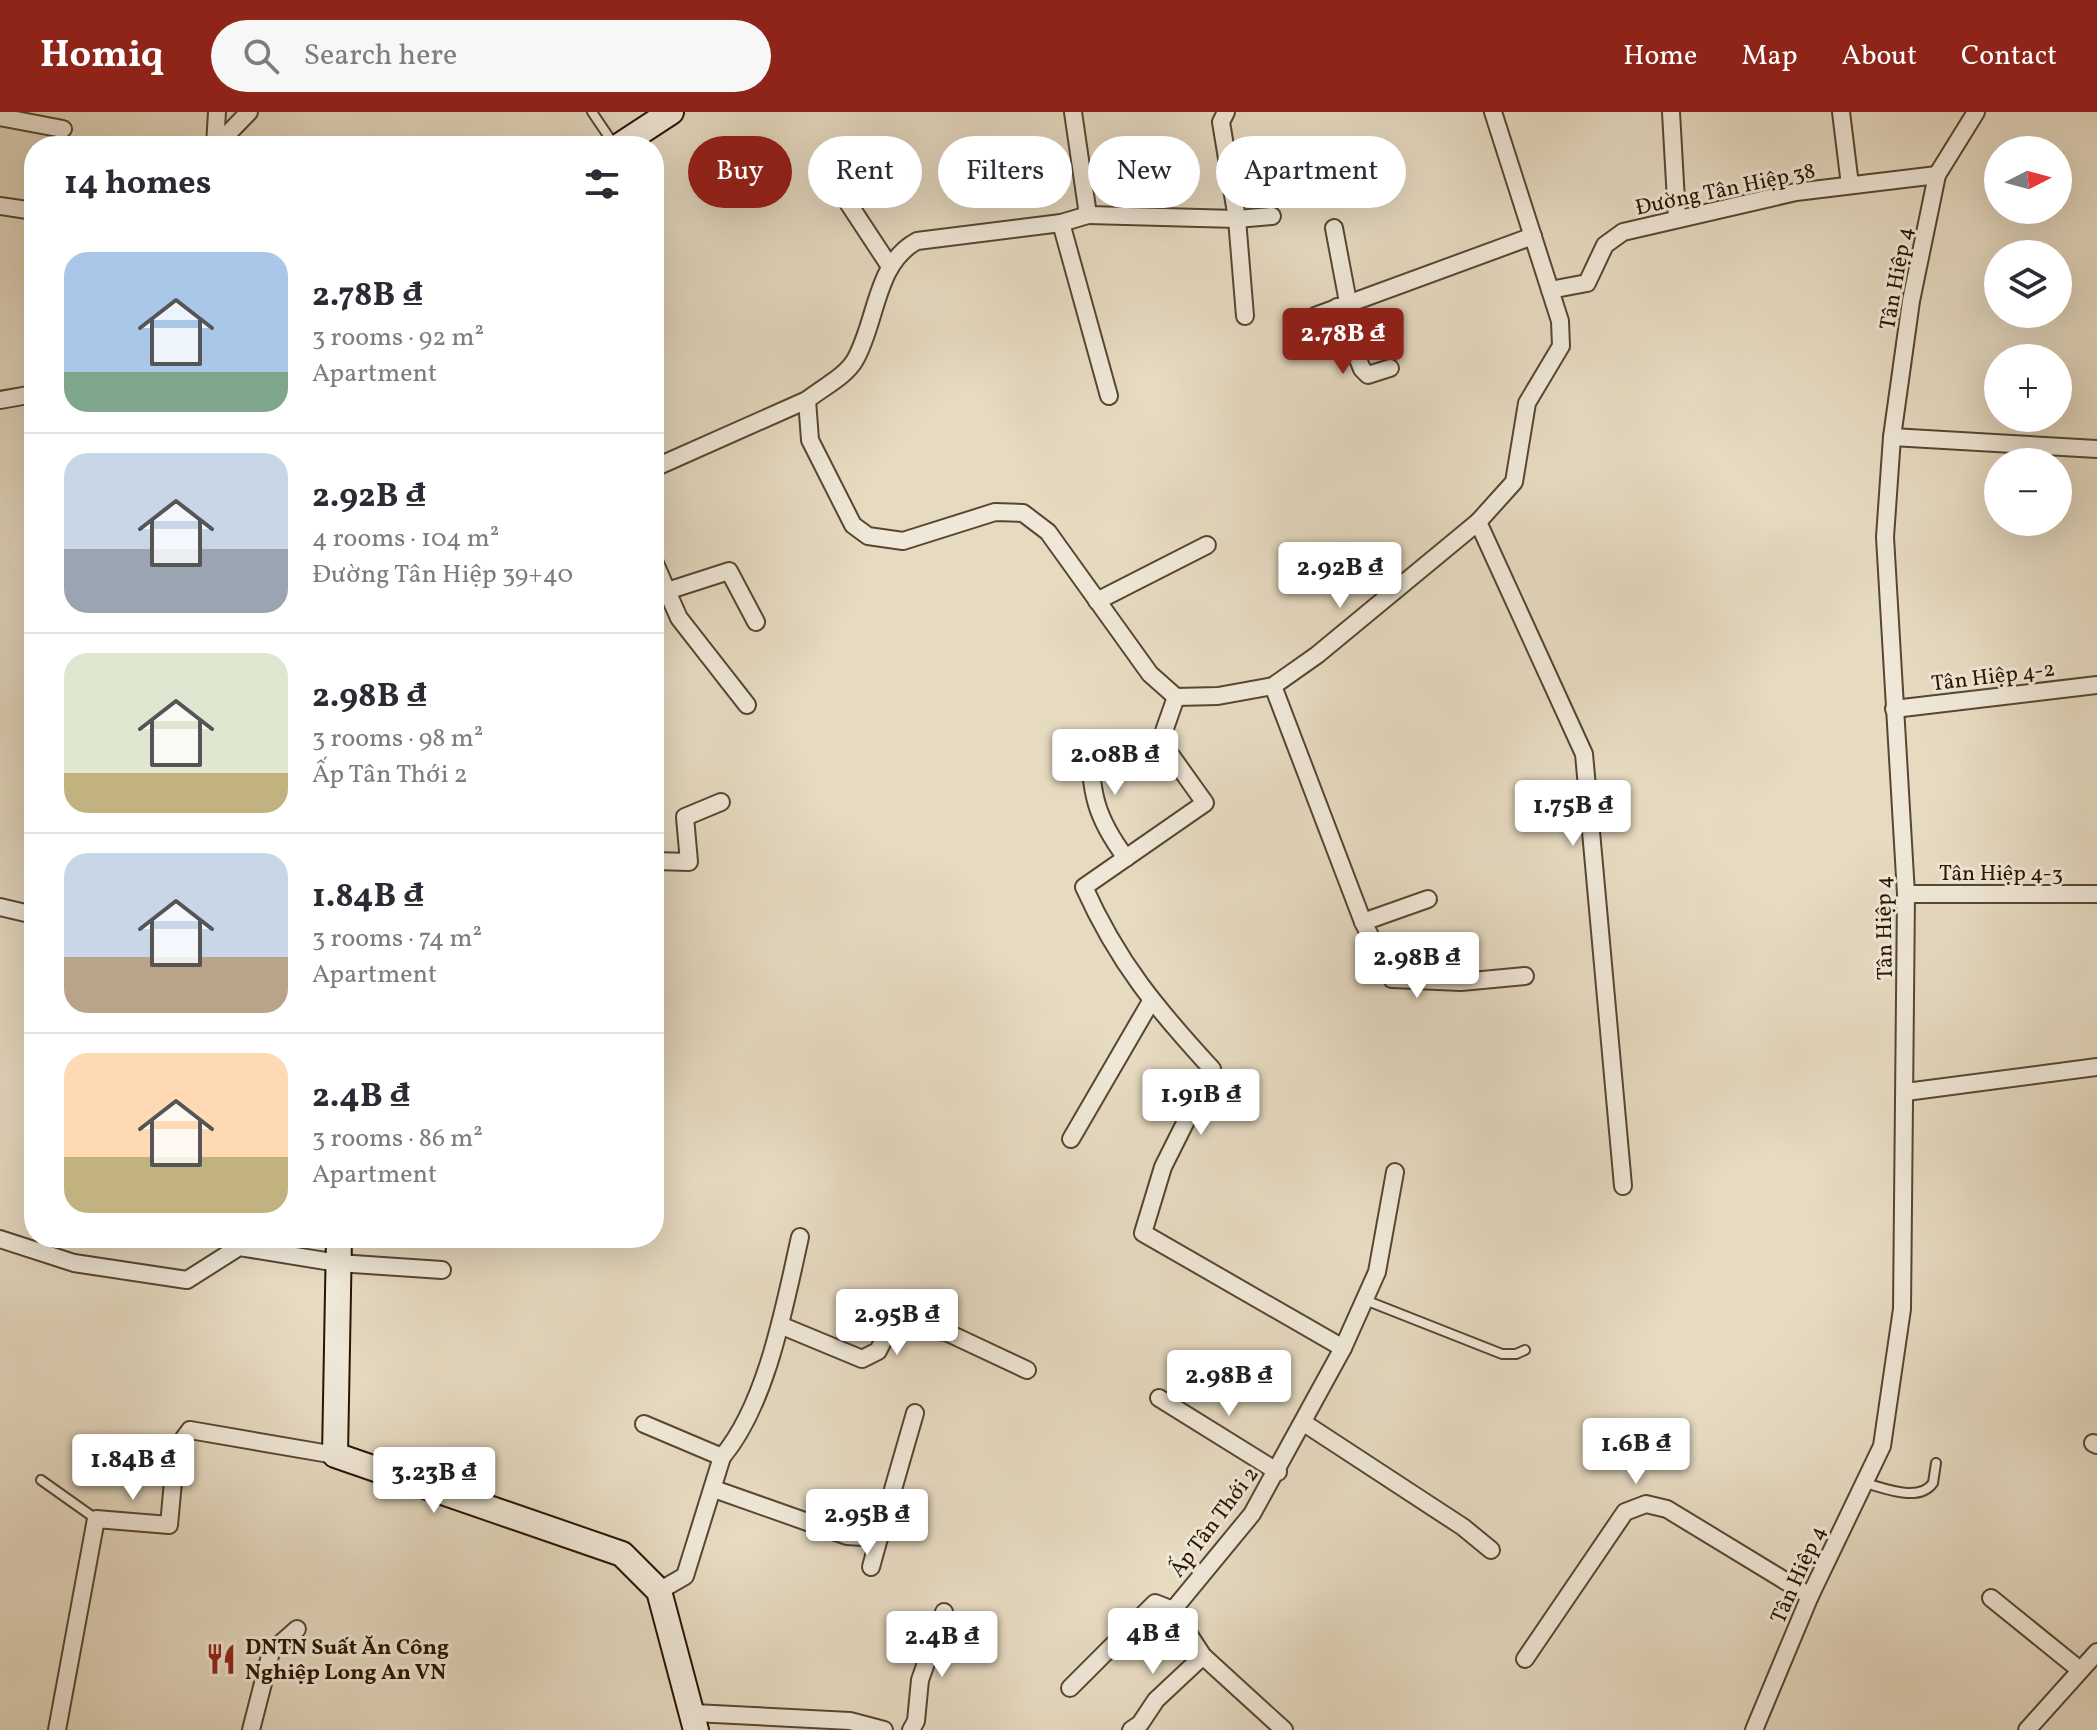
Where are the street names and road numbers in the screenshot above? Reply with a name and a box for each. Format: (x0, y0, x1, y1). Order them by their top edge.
street label: Đường Tân Hiệp 38 (1633, 156, 1818, 225)
street label: Tân Hiệp 4 (1873, 224, 1922, 333)
street label: Tân Hiệp 4-2 (1930, 655, 2057, 700)
street label: Tân Hiệp 4-3 (1939, 859, 2063, 890)
street label: Tân Hiệp 4 (1869, 875, 1902, 980)
street label: Ấp Tân Thới 2 (1163, 1461, 1267, 1584)
street label: Tân Hiệp 4 (1764, 1521, 1835, 1629)

